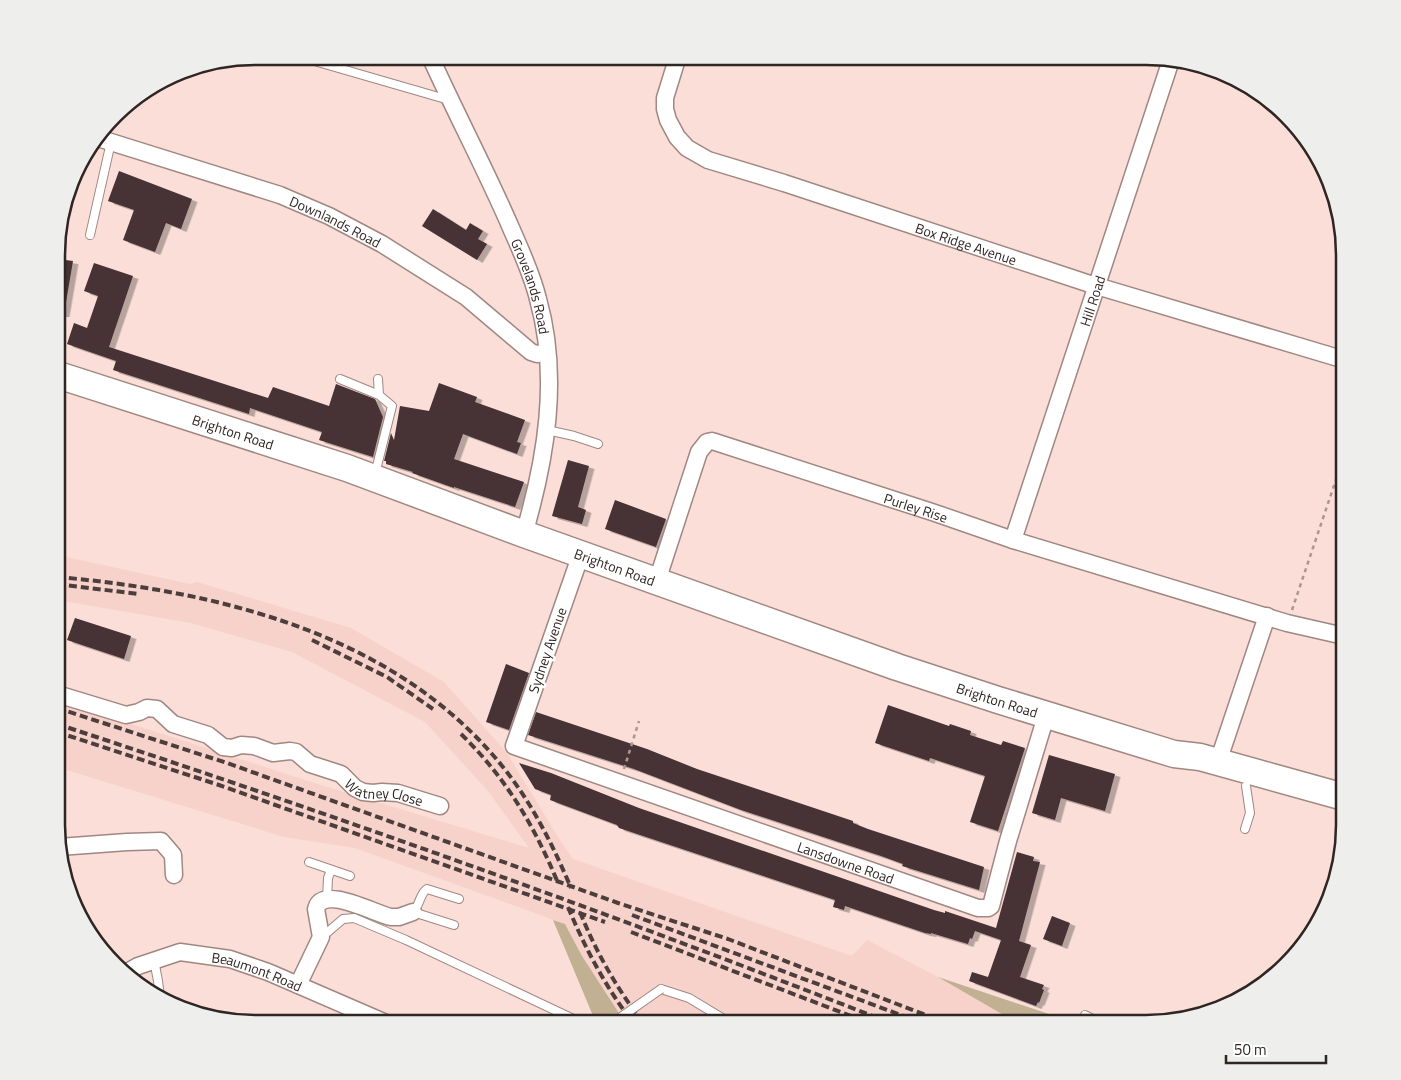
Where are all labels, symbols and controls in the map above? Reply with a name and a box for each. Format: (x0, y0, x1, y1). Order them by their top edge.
street label: Downlands Road (286, 190, 385, 252)
street label: Box Ridge Avenue (913, 217, 1020, 270)
street label: Grovelands Road (506, 235, 556, 335)
street label: Hill Road (1074, 272, 1110, 329)
street label: Brighton Road (190, 408, 277, 454)
street label: Purley Rise (881, 487, 951, 527)
street label: Brighton Road (572, 542, 658, 590)
street label: Sydney Avenue (522, 604, 572, 696)
street label: Brighton Road (954, 677, 1041, 722)
street label: Watney Close (340, 773, 426, 811)
street label: Lansdowne Road (795, 835, 897, 889)
street label: Beaumont Road (210, 946, 306, 996)
scale bar (1226, 1032, 1326, 1064)
text: 50 m (1234, 1038, 1267, 1061)

